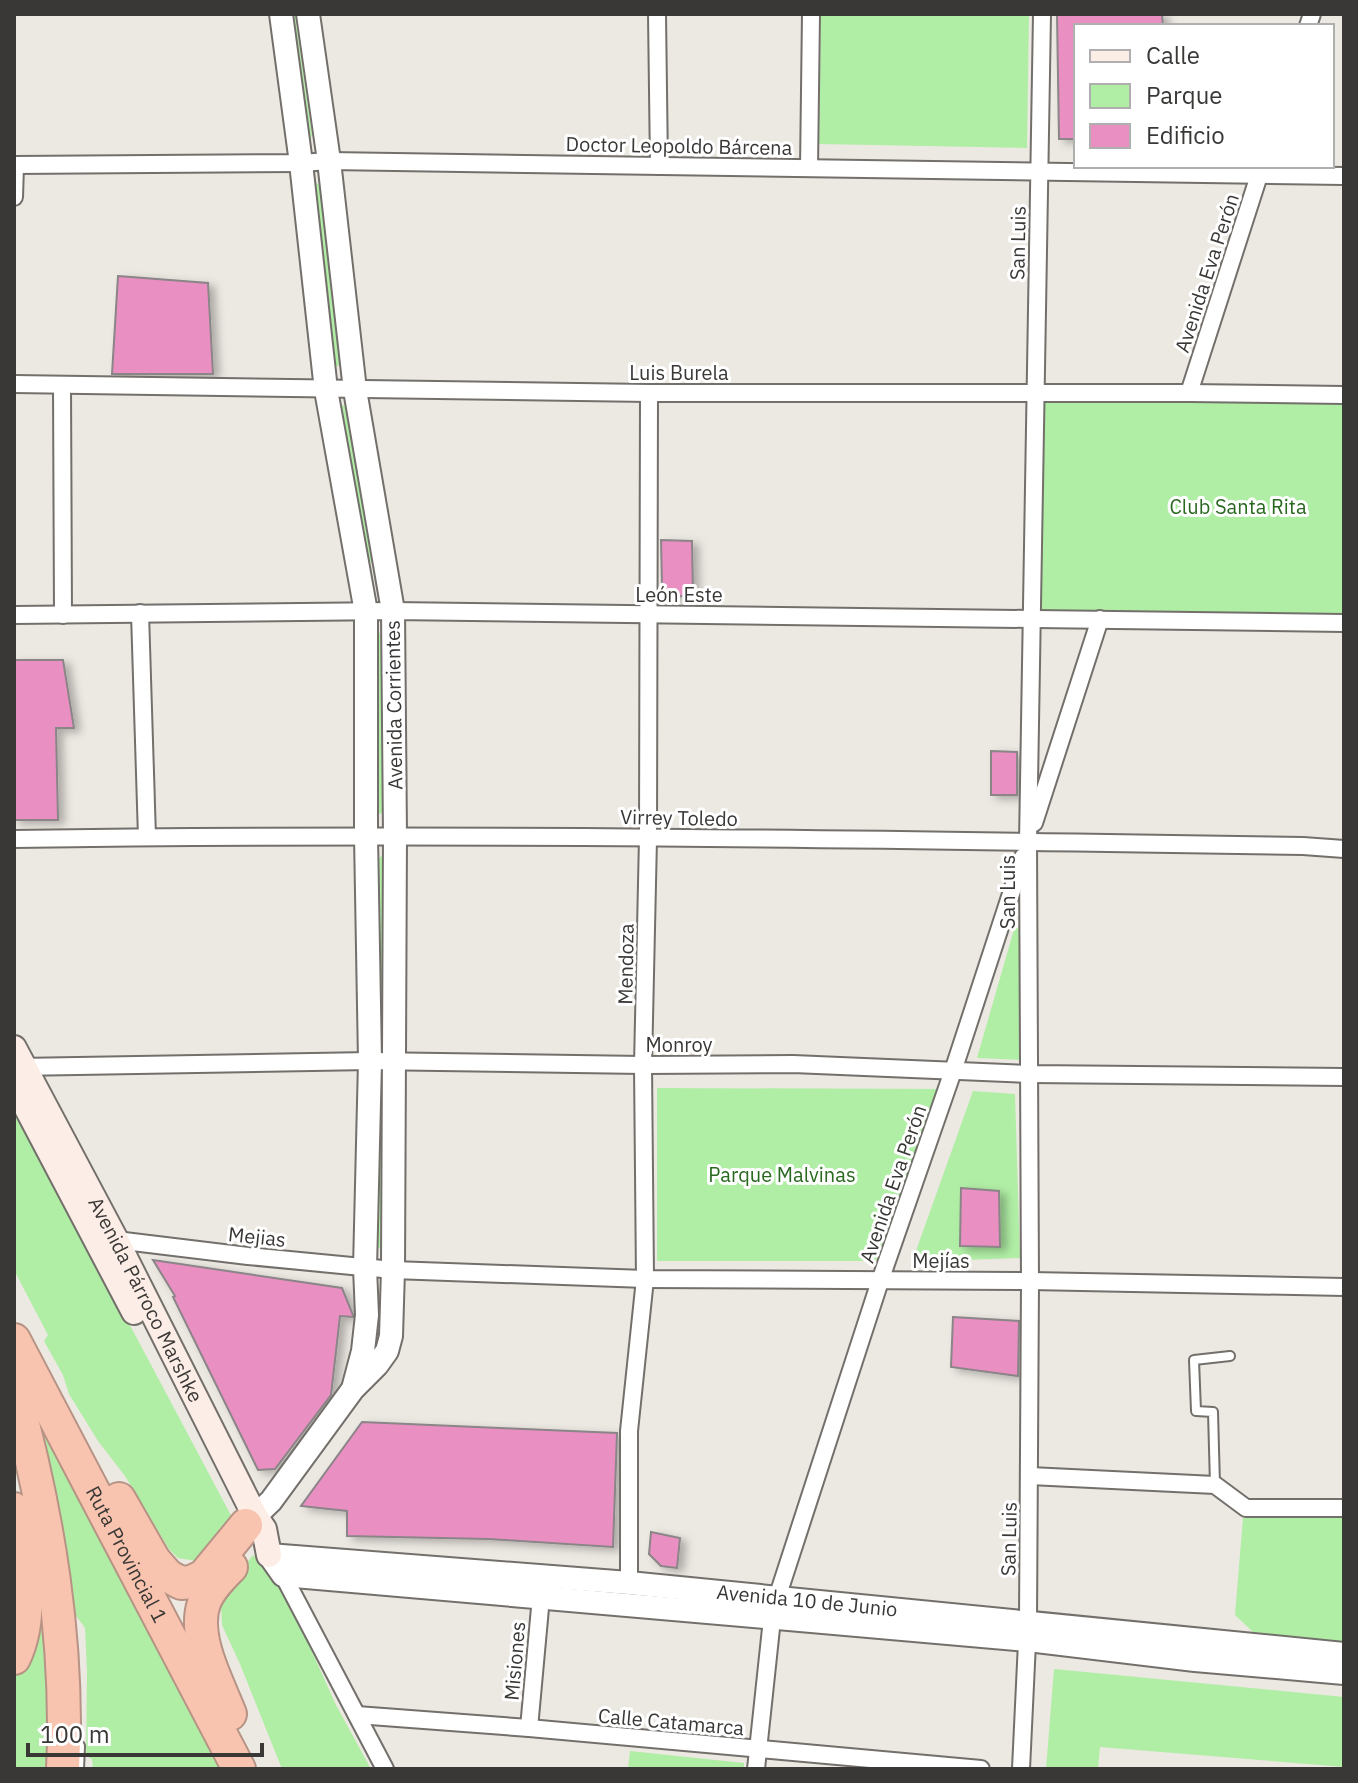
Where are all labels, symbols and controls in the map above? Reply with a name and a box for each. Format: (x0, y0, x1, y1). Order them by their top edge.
legend (1074, 24, 1334, 168)
text: Calle (1146, 39, 1200, 71)
text: Parque (1146, 79, 1223, 111)
text: Edificio (1146, 119, 1225, 151)
street label: Doctor Leopoldo Bárcena (565, 130, 793, 161)
street label: Avenida Eva Perón (1168, 190, 1245, 356)
street label: San Luis (1003, 206, 1032, 280)
street label: Luis Burela (629, 359, 729, 386)
park label: Club Santa Rita (1169, 493, 1307, 520)
street label: León Este (635, 581, 723, 608)
street label: Avenida Corrientes (379, 620, 408, 790)
street label: Virrey Toledo (620, 803, 738, 832)
street label: San Luis (994, 855, 1021, 929)
street label: Mendoza (611, 923, 640, 1005)
street label: Monroy (645, 1031, 713, 1058)
street label: Avenida Eva Perón (853, 1101, 932, 1267)
park label: Parque Malvinas (708, 1161, 856, 1188)
street label: Avenida Párroco Marshke (82, 1192, 210, 1407)
street label: Mejias (227, 1220, 287, 1253)
street label: Mejías (912, 1247, 970, 1274)
street label: Ruta Provincial 1 (80, 1481, 174, 1627)
street label: San Luis (994, 1502, 1023, 1576)
street label: Avenida 10 de Junio (715, 1578, 899, 1623)
street label: Misiones (498, 1620, 531, 1702)
street label: Calle Catamarca (597, 1702, 746, 1741)
scale bar (28, 1707, 262, 1757)
text: 100 m (40, 1718, 110, 1750)

